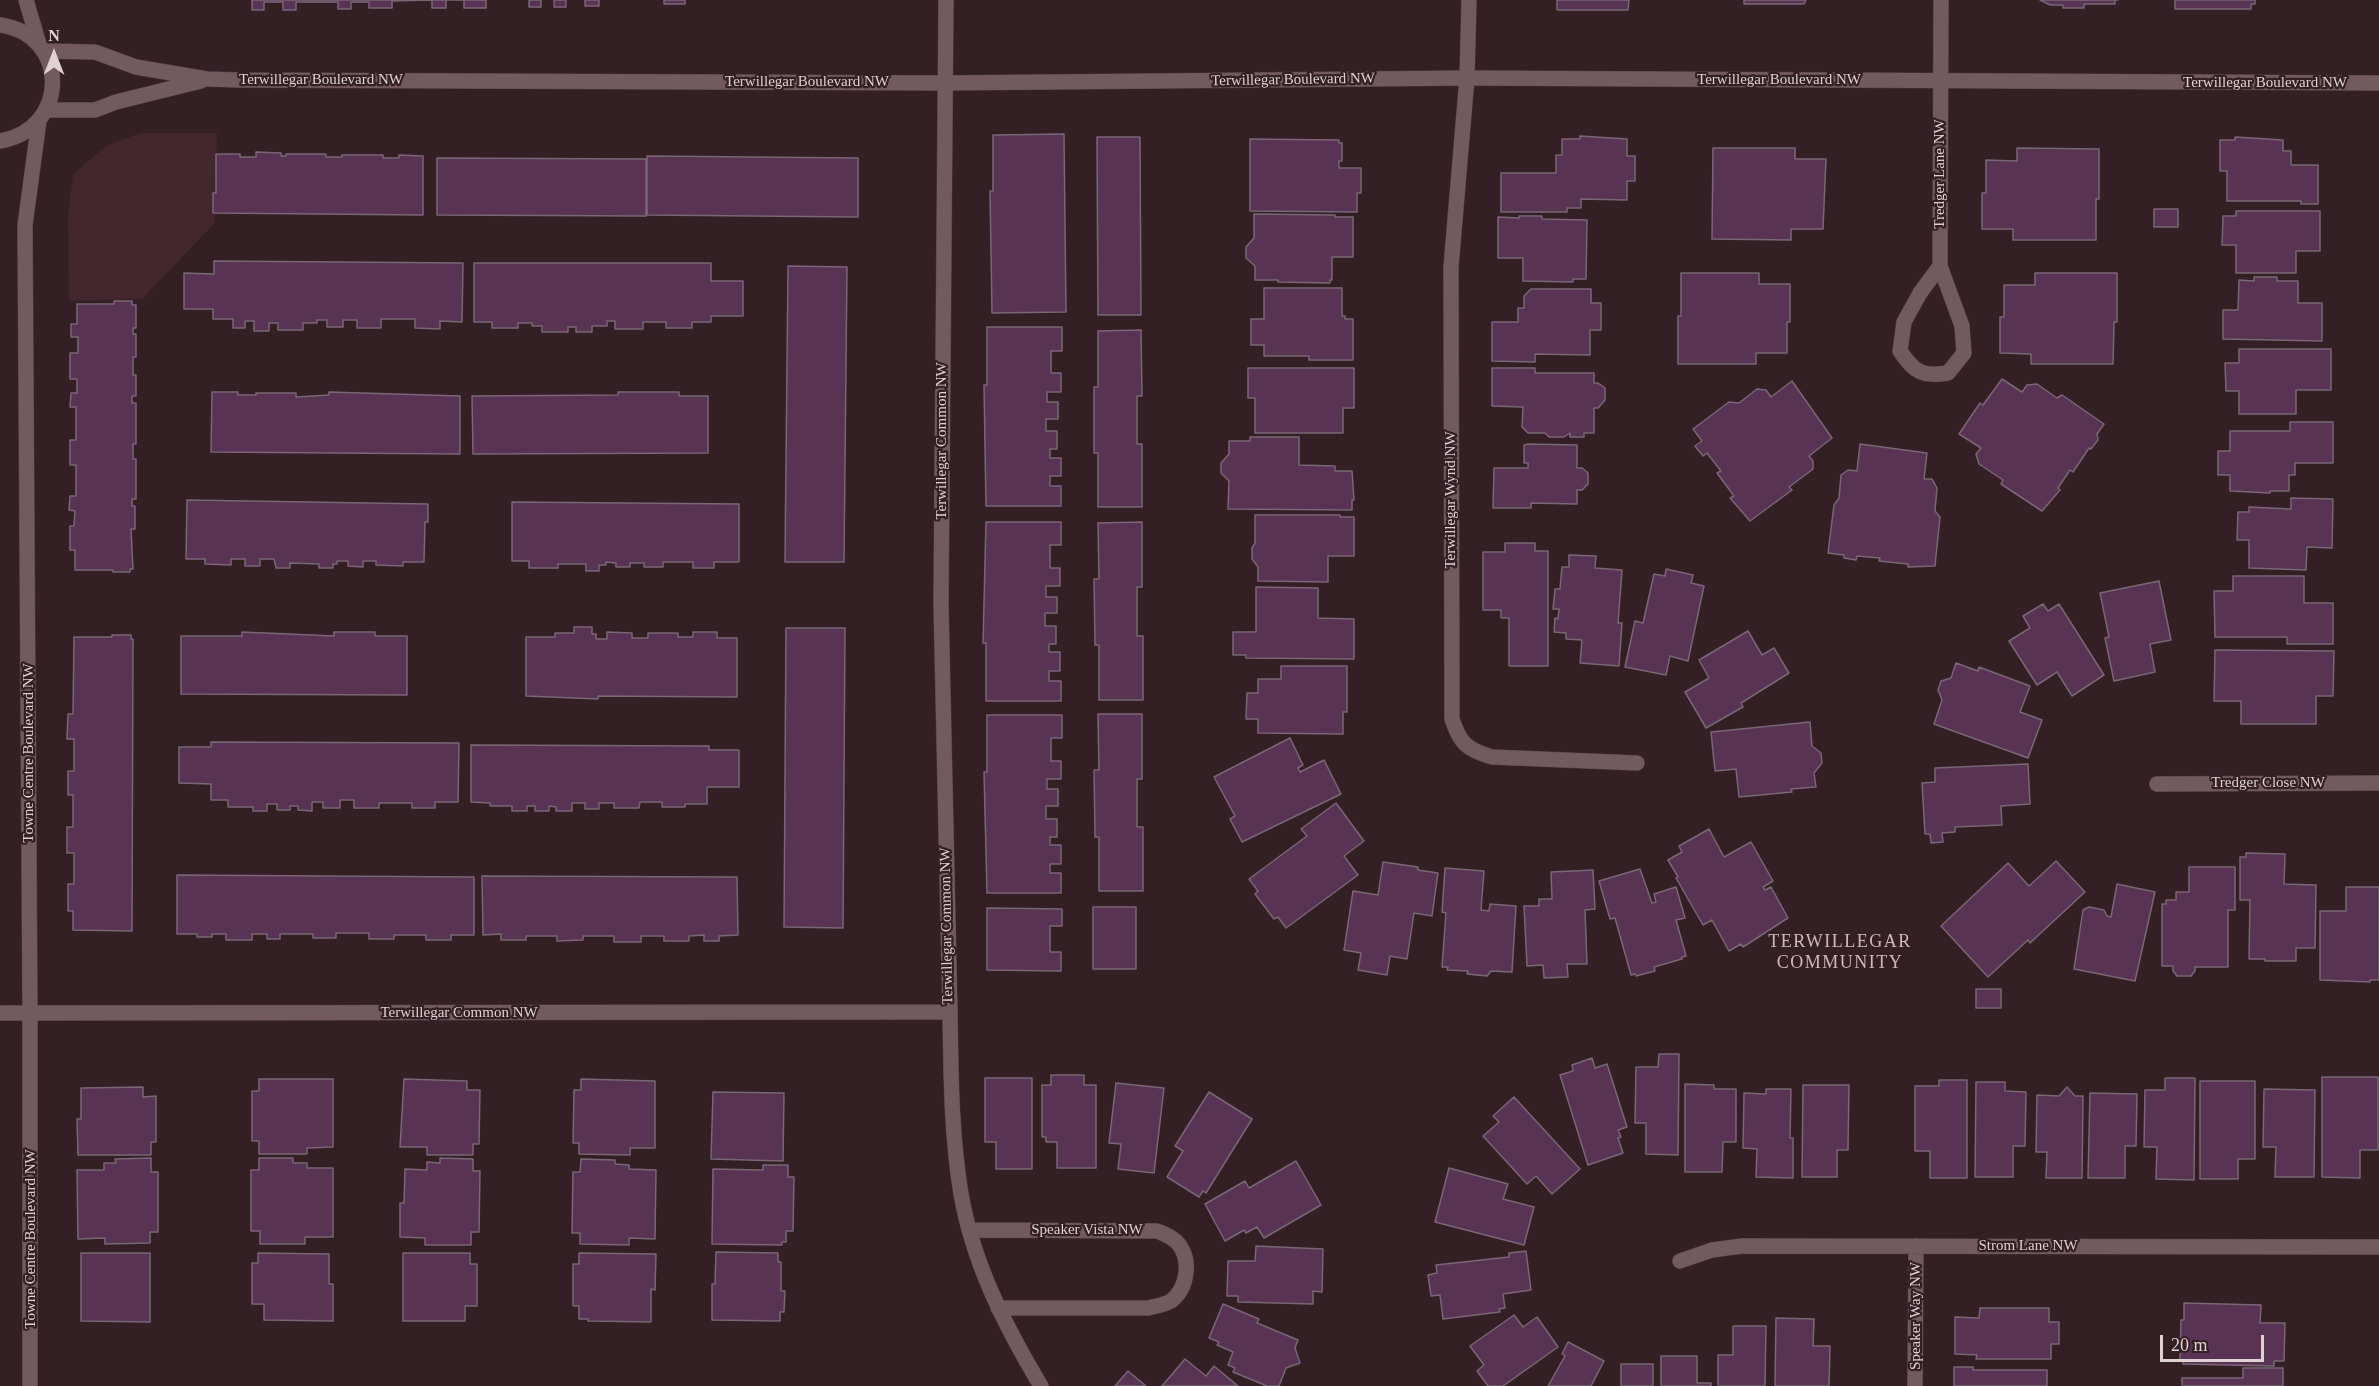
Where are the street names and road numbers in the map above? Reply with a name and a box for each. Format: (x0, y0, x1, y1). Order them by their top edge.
street label: Terwillegar Boulevard NW (1211, 70, 1375, 90)
street label: Terwillegar Boulevard NW (239, 71, 403, 89)
street label: Terwillegar Boulevard NW (1697, 71, 1861, 89)
street label: Terwillegar Boulevard NW (725, 73, 889, 91)
street label: Terwillegar Boulevard NW (2183, 74, 2347, 92)
street label: Tredger Lane NW (1931, 119, 1949, 229)
street label: Terwillegar Common NW (933, 362, 951, 520)
street label: Terwillegar Wynd NW (1442, 431, 1460, 569)
street label: Towne Centre Boulevard NW (20, 663, 38, 843)
street label: Tredger Close NW (2211, 774, 2325, 792)
street label: Terwillegar Common NW (937, 847, 957, 1005)
street label: Terwillegar Common NW (380, 1004, 538, 1022)
street label: Towne Centre Boulevard NW (22, 1149, 40, 1329)
street label: Speaker Vista NW (1031, 1221, 1143, 1239)
street label: Strom Lane NW (1978, 1237, 2078, 1255)
street label: Speaker Way NW (1907, 1262, 1925, 1370)

